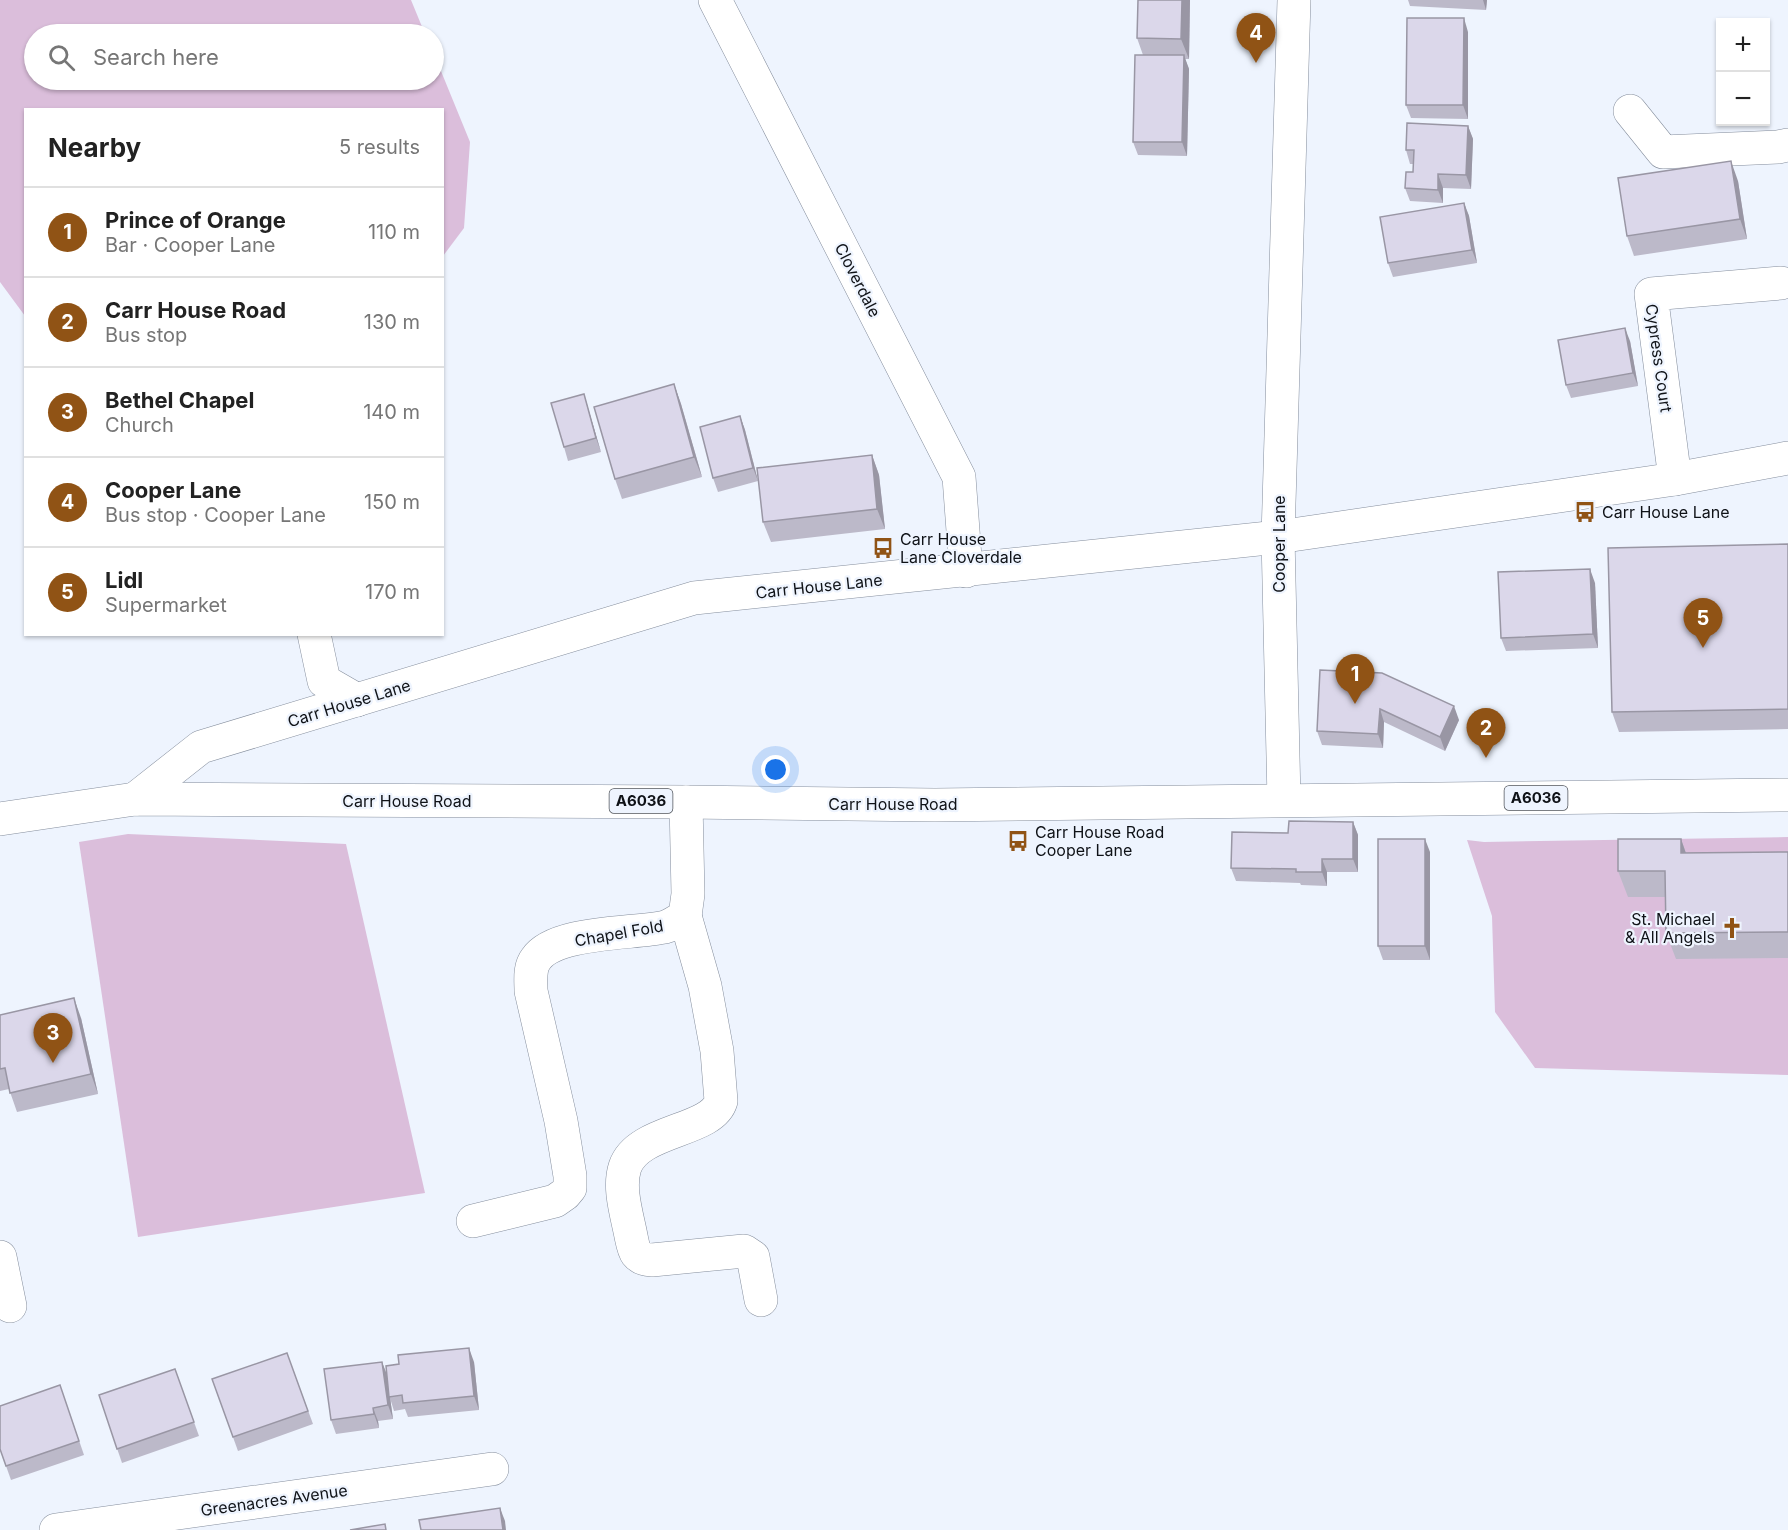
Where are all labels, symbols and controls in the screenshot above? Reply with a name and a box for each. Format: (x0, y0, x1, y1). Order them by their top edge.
pin: 4 (1236, 14, 1276, 63)
map controls (1716, 18, 1770, 126)
button: + (1716, 18, 1770, 72)
search box (24, 24, 444, 90)
icon: search (45, 41, 78, 74)
text: Search here (93, 44, 219, 70)
button: − (1716, 72, 1770, 126)
text: Nearby (48, 132, 141, 163)
text: 5 results (339, 135, 420, 159)
text: Prince of Orange (105, 207, 286, 233)
text: 1 (63, 220, 72, 244)
text: 110 m (368, 220, 420, 244)
text: Bar · Cooper Lane (105, 233, 276, 257)
street label: Cloverdale (831, 240, 885, 320)
text: Carr House Road (105, 297, 286, 323)
street label: Cypress Court (1641, 303, 1677, 413)
text: 2 (61, 310, 74, 334)
text: 130 m (364, 310, 420, 334)
text: Bus stop (105, 323, 187, 347)
text: Bethel Chapel (105, 387, 254, 413)
text: 3 (61, 400, 74, 424)
text: 140 m (363, 400, 420, 424)
text: Church (105, 413, 174, 437)
text: Cooper Lane (105, 477, 241, 503)
text: 4 (61, 490, 74, 514)
text: 150 m (364, 490, 420, 514)
street label: Cooper Lane (1269, 495, 1289, 593)
bus stop icon: Carr House Lane (1573, 500, 1597, 524)
place label: Carr House Lane (1602, 502, 1730, 522)
text: Bus stop · Cooper Lane (105, 503, 326, 527)
place label: Carr House Lane Cloverdale (900, 529, 1022, 567)
bus stop icon: Carr House Lane Cloverdale (871, 536, 895, 560)
text: Lidl (105, 567, 143, 593)
street label: Carr House Lane (755, 569, 883, 603)
text: 5 (61, 580, 74, 604)
text: 170 m (365, 580, 420, 604)
text: Supermarket (105, 593, 227, 617)
pin: 5 (1684, 598, 1722, 648)
pin: 1 (1336, 654, 1374, 704)
street label: Carr House Lane (285, 675, 413, 731)
pin: 2 (1466, 708, 1506, 758)
your location (761, 755, 790, 784)
road number: A6036 (1504, 786, 1568, 810)
road number: A6036 (610, 789, 672, 813)
street label: Carr House Road (342, 791, 472, 811)
street label: Carr House Road (828, 794, 958, 814)
place label: Carr House Road Cooper Lane (1035, 822, 1164, 860)
bus stop icon: Carr House Road Cooper Lane (1006, 829, 1030, 853)
place label: St. Michael & All Angels (1625, 909, 1715, 947)
street label: Chapel Fold (573, 915, 665, 951)
church icon: St. Michael & All Angels (1720, 916, 1744, 940)
pin: 3 (34, 1014, 72, 1063)
street label: Greenacres Avenue (199, 1480, 349, 1520)

